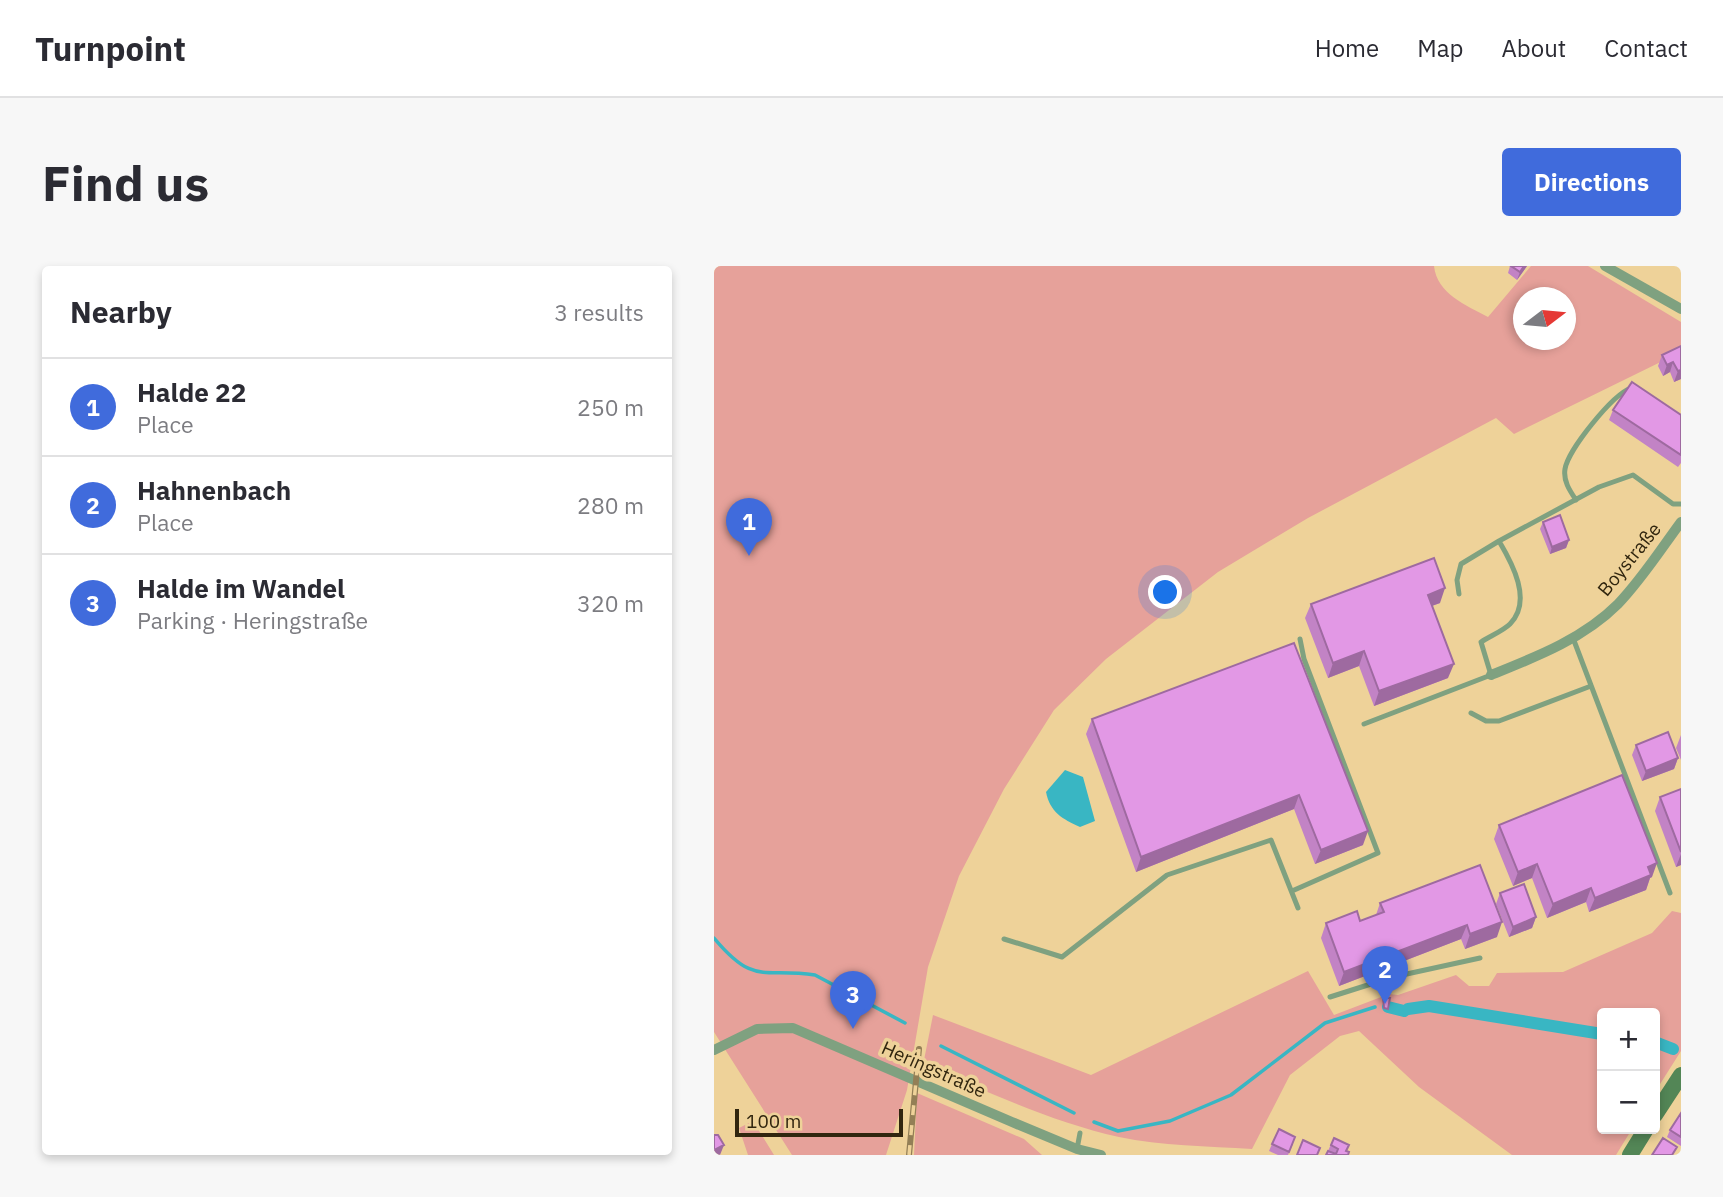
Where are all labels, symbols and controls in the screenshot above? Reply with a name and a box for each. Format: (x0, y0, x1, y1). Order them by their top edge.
text: Turnpoint (35, 27, 186, 70)
text: Home (1315, 32, 1379, 64)
text: Map (1417, 32, 1463, 64)
text: About (1501, 32, 1566, 64)
text: Contact (1604, 32, 1688, 64)
button: Directions (1502, 148, 1681, 216)
text: Find us (42, 151, 209, 214)
north arrow (1513, 287, 1576, 350)
text: Nearby (70, 292, 172, 331)
text: 3 results (554, 297, 644, 327)
text: Halde 22 (137, 375, 246, 409)
text: 1 (86, 392, 100, 422)
text: 250 m (577, 392, 644, 422)
text: Place (137, 409, 194, 439)
text: Hahnenbach (137, 473, 291, 507)
text: 2 (86, 490, 100, 520)
text: 280 m (577, 490, 644, 520)
pin: 1 (726, 498, 772, 556)
text: Place (137, 507, 194, 537)
street label: Boystraße (1592, 517, 1666, 601)
text: Halde im Wandel (137, 571, 345, 605)
your location (1148, 575, 1182, 609)
text: 3 (86, 588, 100, 618)
text: 320 m (577, 588, 644, 618)
text: Parking · Heringstraße (137, 605, 368, 635)
pin: 2 (1362, 946, 1408, 1004)
pin: 3 (830, 971, 876, 1029)
map controls (1597, 1008, 1660, 1134)
button: + (1597, 1008, 1660, 1071)
street label: Heringstraße (878, 1035, 990, 1103)
button: − (1597, 1071, 1660, 1134)
scale bar (735, 1106, 903, 1138)
text: 100 m (746, 1109, 801, 1133)

